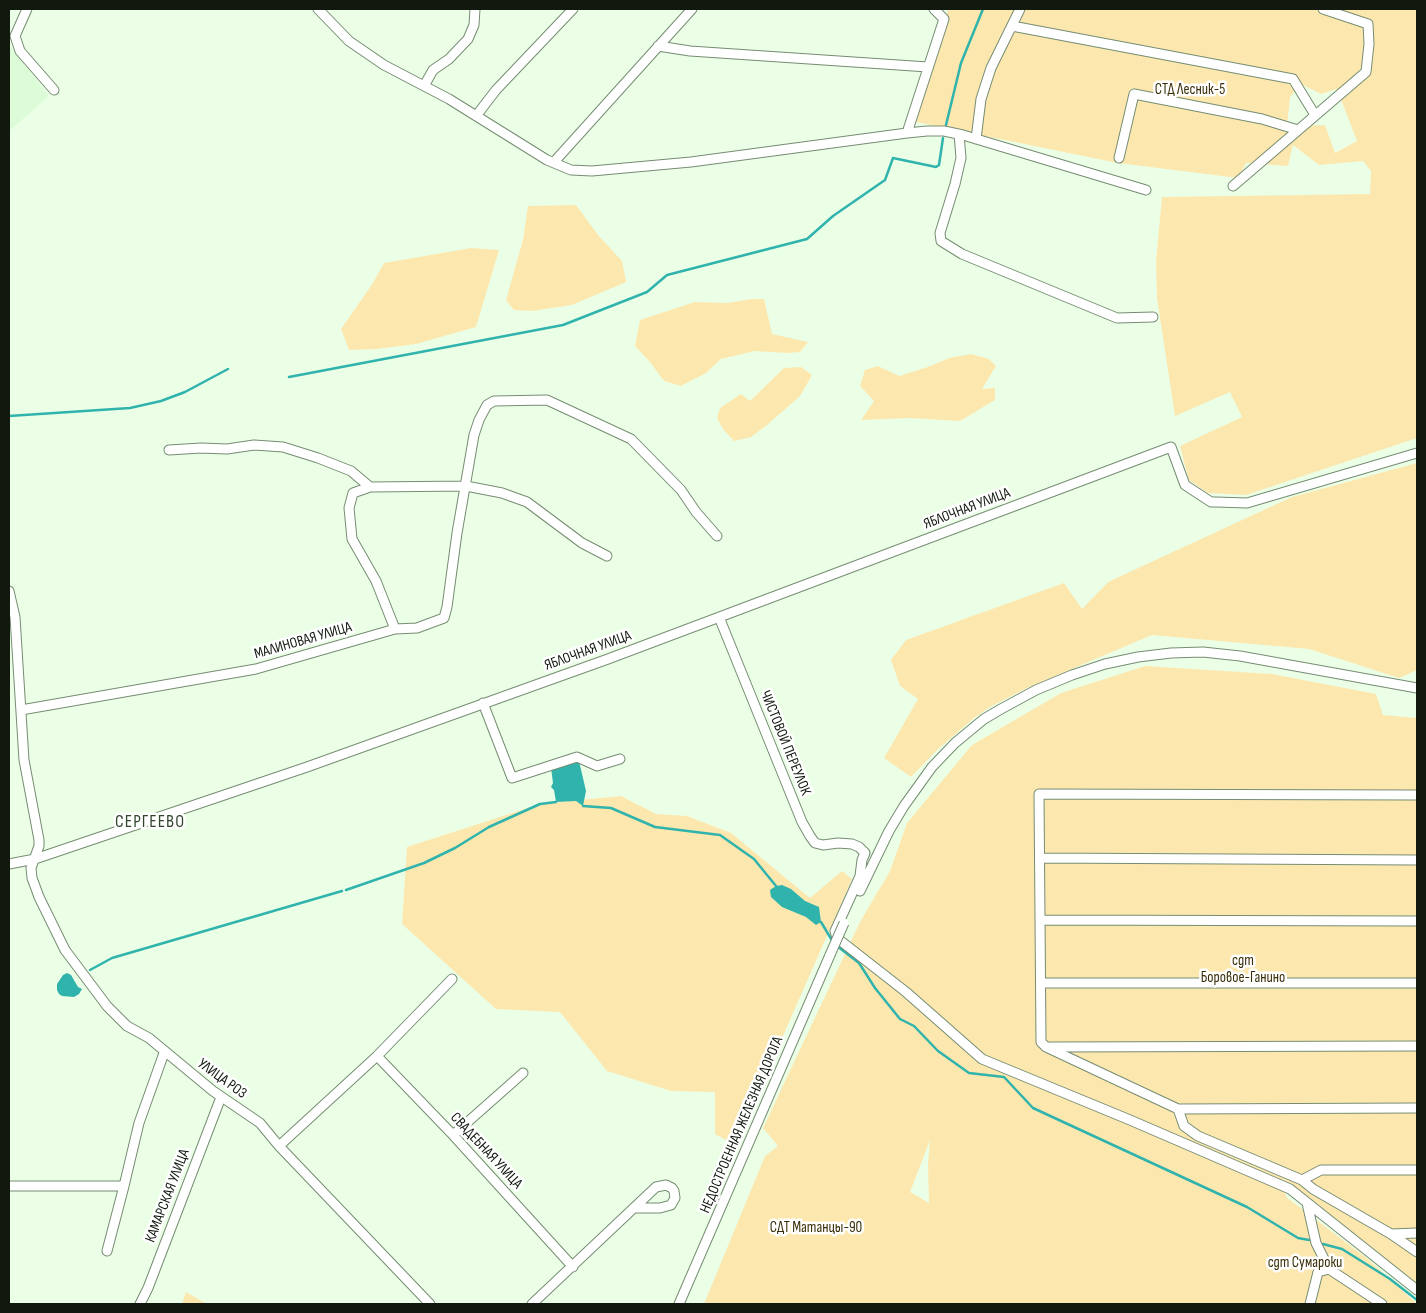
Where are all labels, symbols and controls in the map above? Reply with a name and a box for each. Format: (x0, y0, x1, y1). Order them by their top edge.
park label: СТД Лесник-5 (1155, 81, 1225, 99)
street label: ЯБЛОЧНАЯ УЛИЦА (921, 484, 1013, 534)
street label: МАЛИНОВАЯ УЛИЦА (252, 618, 354, 664)
street label: ЯБЛОЧНАЯ УЛИЦА (542, 627, 634, 675)
street label: ЧИСТОВОЙ ПЕРЕУЛОК (756, 688, 814, 798)
district label: СЕРГЕЕВО (114, 811, 186, 833)
park label: сдт Боровое-Ганино (1201, 952, 1285, 987)
street label: НЕДОСТРОЕННАЯ ЖЕЛЕЗНАЯ ДОРОГА (697, 1034, 787, 1216)
street label: УЛИЦА РОЗ (194, 1055, 250, 1103)
street label: СВАДЕБНАЯ УЛИЦА (446, 1109, 526, 1193)
street label: КАМАРСКАЯ УЛИЦА (142, 1147, 194, 1245)
park label: СДТ Матанцы-90 (770, 1219, 862, 1237)
park label: сдт Сумароки (1268, 1254, 1342, 1272)

